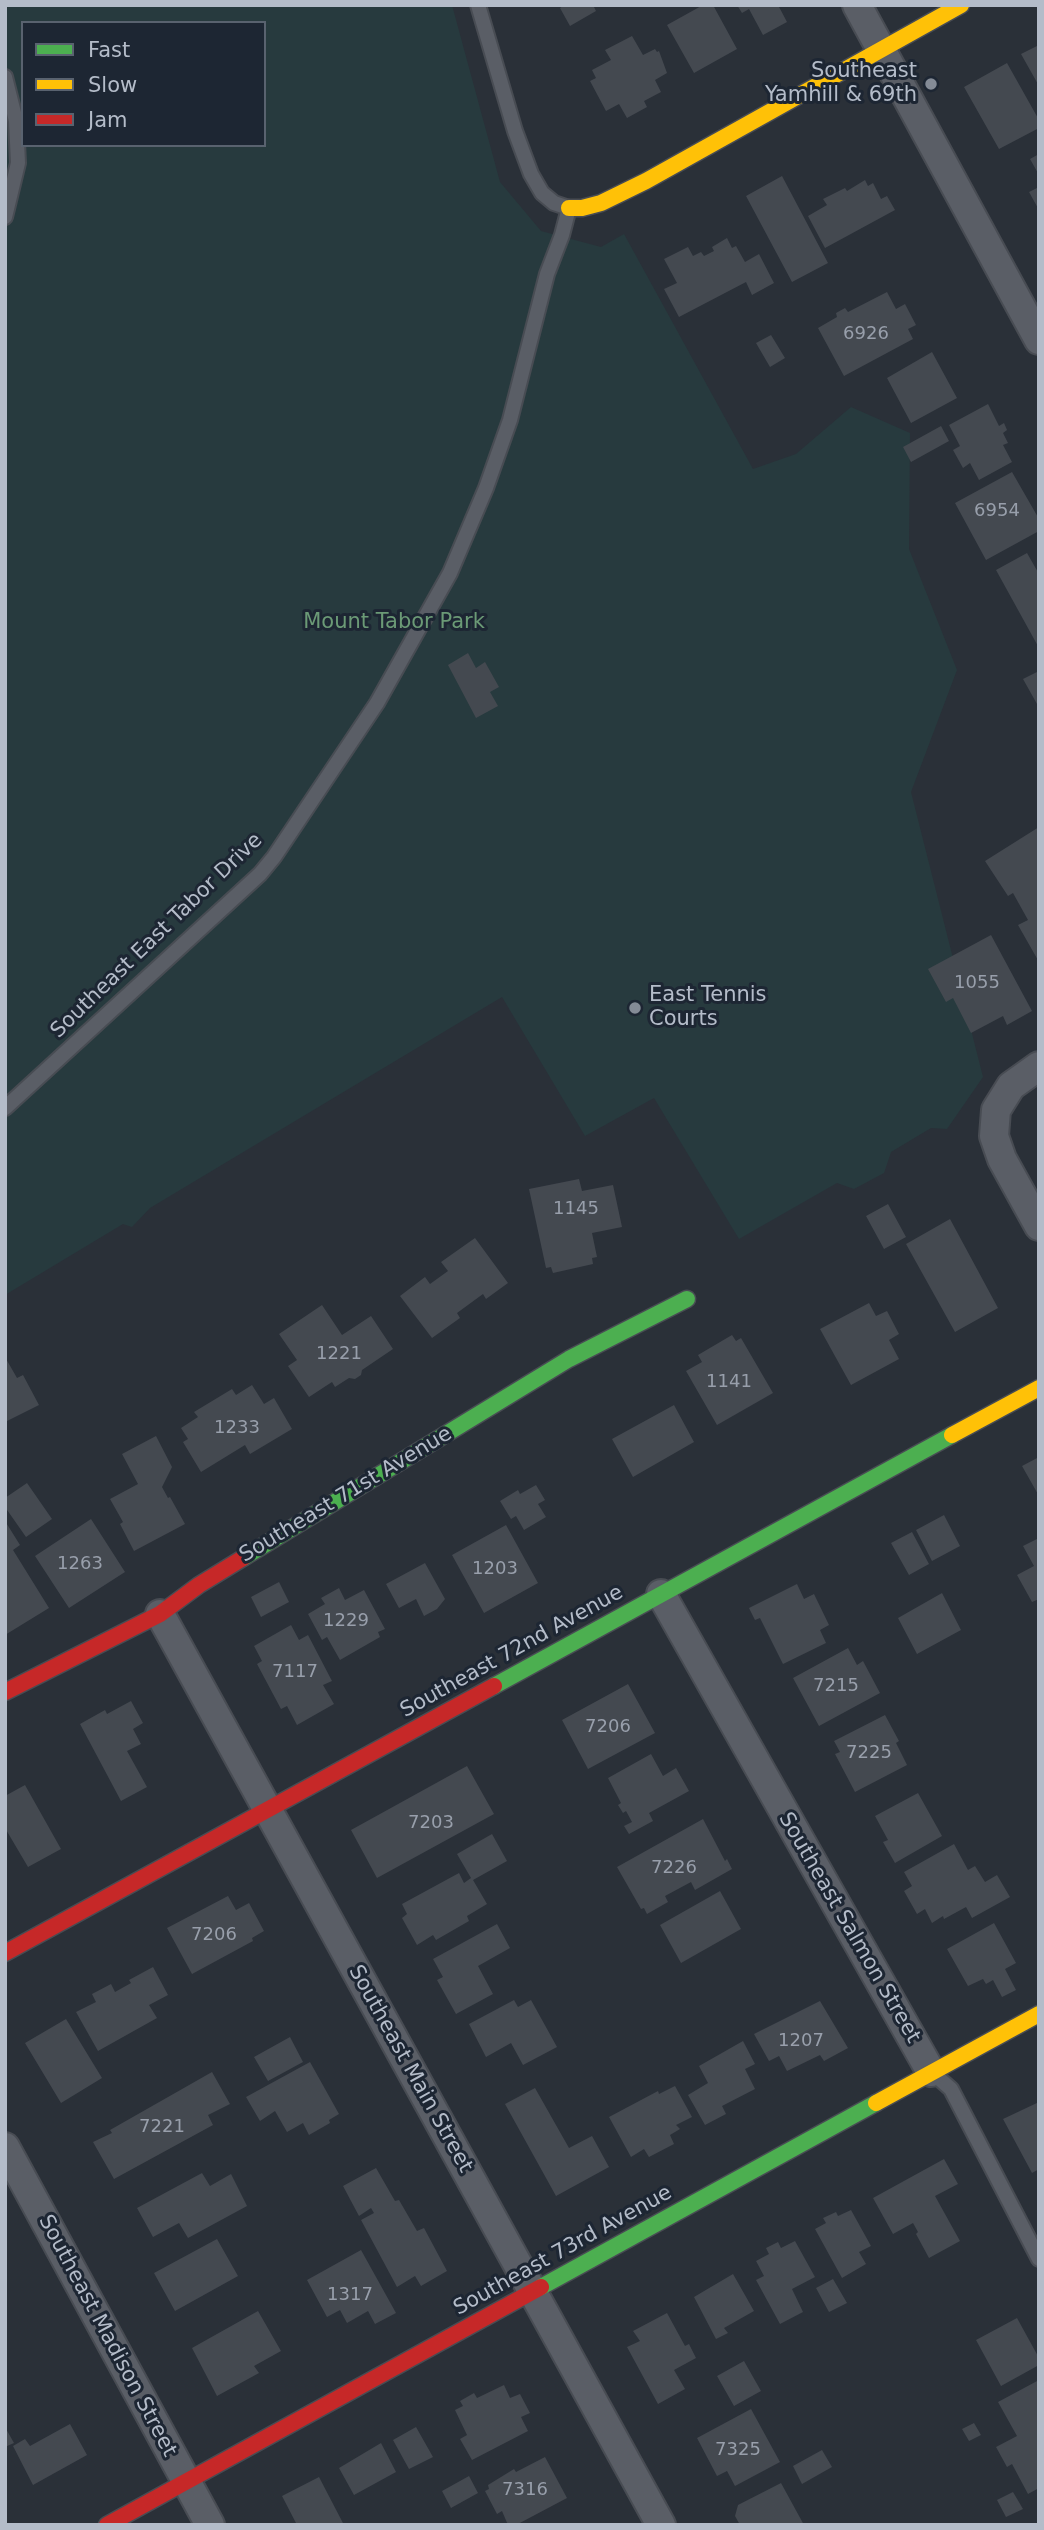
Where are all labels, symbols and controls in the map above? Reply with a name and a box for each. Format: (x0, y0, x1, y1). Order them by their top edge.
legend (21, 21, 266, 147)
text: Fast (88, 38, 130, 62)
place label: Southeast Yamhill & 69th (765, 59, 917, 109)
text: Slow (88, 73, 137, 97)
marker: Southeast Yamhill & 69th (923, 76, 939, 92)
text: Jam (88, 108, 128, 132)
house number: 6926 (843, 323, 889, 345)
house number: 6954 (974, 500, 1020, 522)
park label: Mount Tabor Park (303, 610, 485, 636)
street label: Southeast East Tabor Drive (46, 828, 268, 1044)
house number: 1055 (954, 972, 1000, 994)
place label: East Tennis Courts (649, 983, 767, 1033)
marker: East Tennis Courts (627, 1000, 643, 1016)
house number: 1145 (553, 1198, 599, 1220)
house number: 1221 (316, 1343, 362, 1365)
house number: 1141 (706, 1371, 752, 1393)
house number: 1233 (214, 1417, 260, 1439)
street label: Southeast 71st Avenue (235, 1422, 457, 1568)
house number: 1263 (57, 1553, 103, 1575)
house number: 1203 (472, 1558, 518, 1580)
street label: Southeast 72nd Avenue (396, 1580, 628, 1724)
house number: 1229 (323, 1610, 369, 1632)
house number: 7117 (272, 1661, 318, 1683)
house number: 7215 (813, 1675, 859, 1697)
house number: 7206 (585, 1716, 631, 1738)
house number: 7225 (846, 1742, 892, 1764)
street label: Southeast Salmon Street (773, 1808, 925, 2048)
house number: 7203 (408, 1812, 454, 1834)
house number: 7226 (651, 1857, 697, 1879)
house number: 7206 (191, 1924, 237, 1946)
street label: Southeast Main Street (342, 1961, 478, 2177)
house number: 1207 (778, 2030, 824, 2052)
house number: 7221 (139, 2116, 185, 2138)
street label: Southeast 73rd Avenue (449, 2180, 677, 2322)
street label: Southeast Madison Street (32, 2211, 182, 2461)
house number: 1317 (327, 2284, 373, 2306)
house number: 7325 (715, 2439, 761, 2461)
house number: 7316 (502, 2479, 548, 2501)

